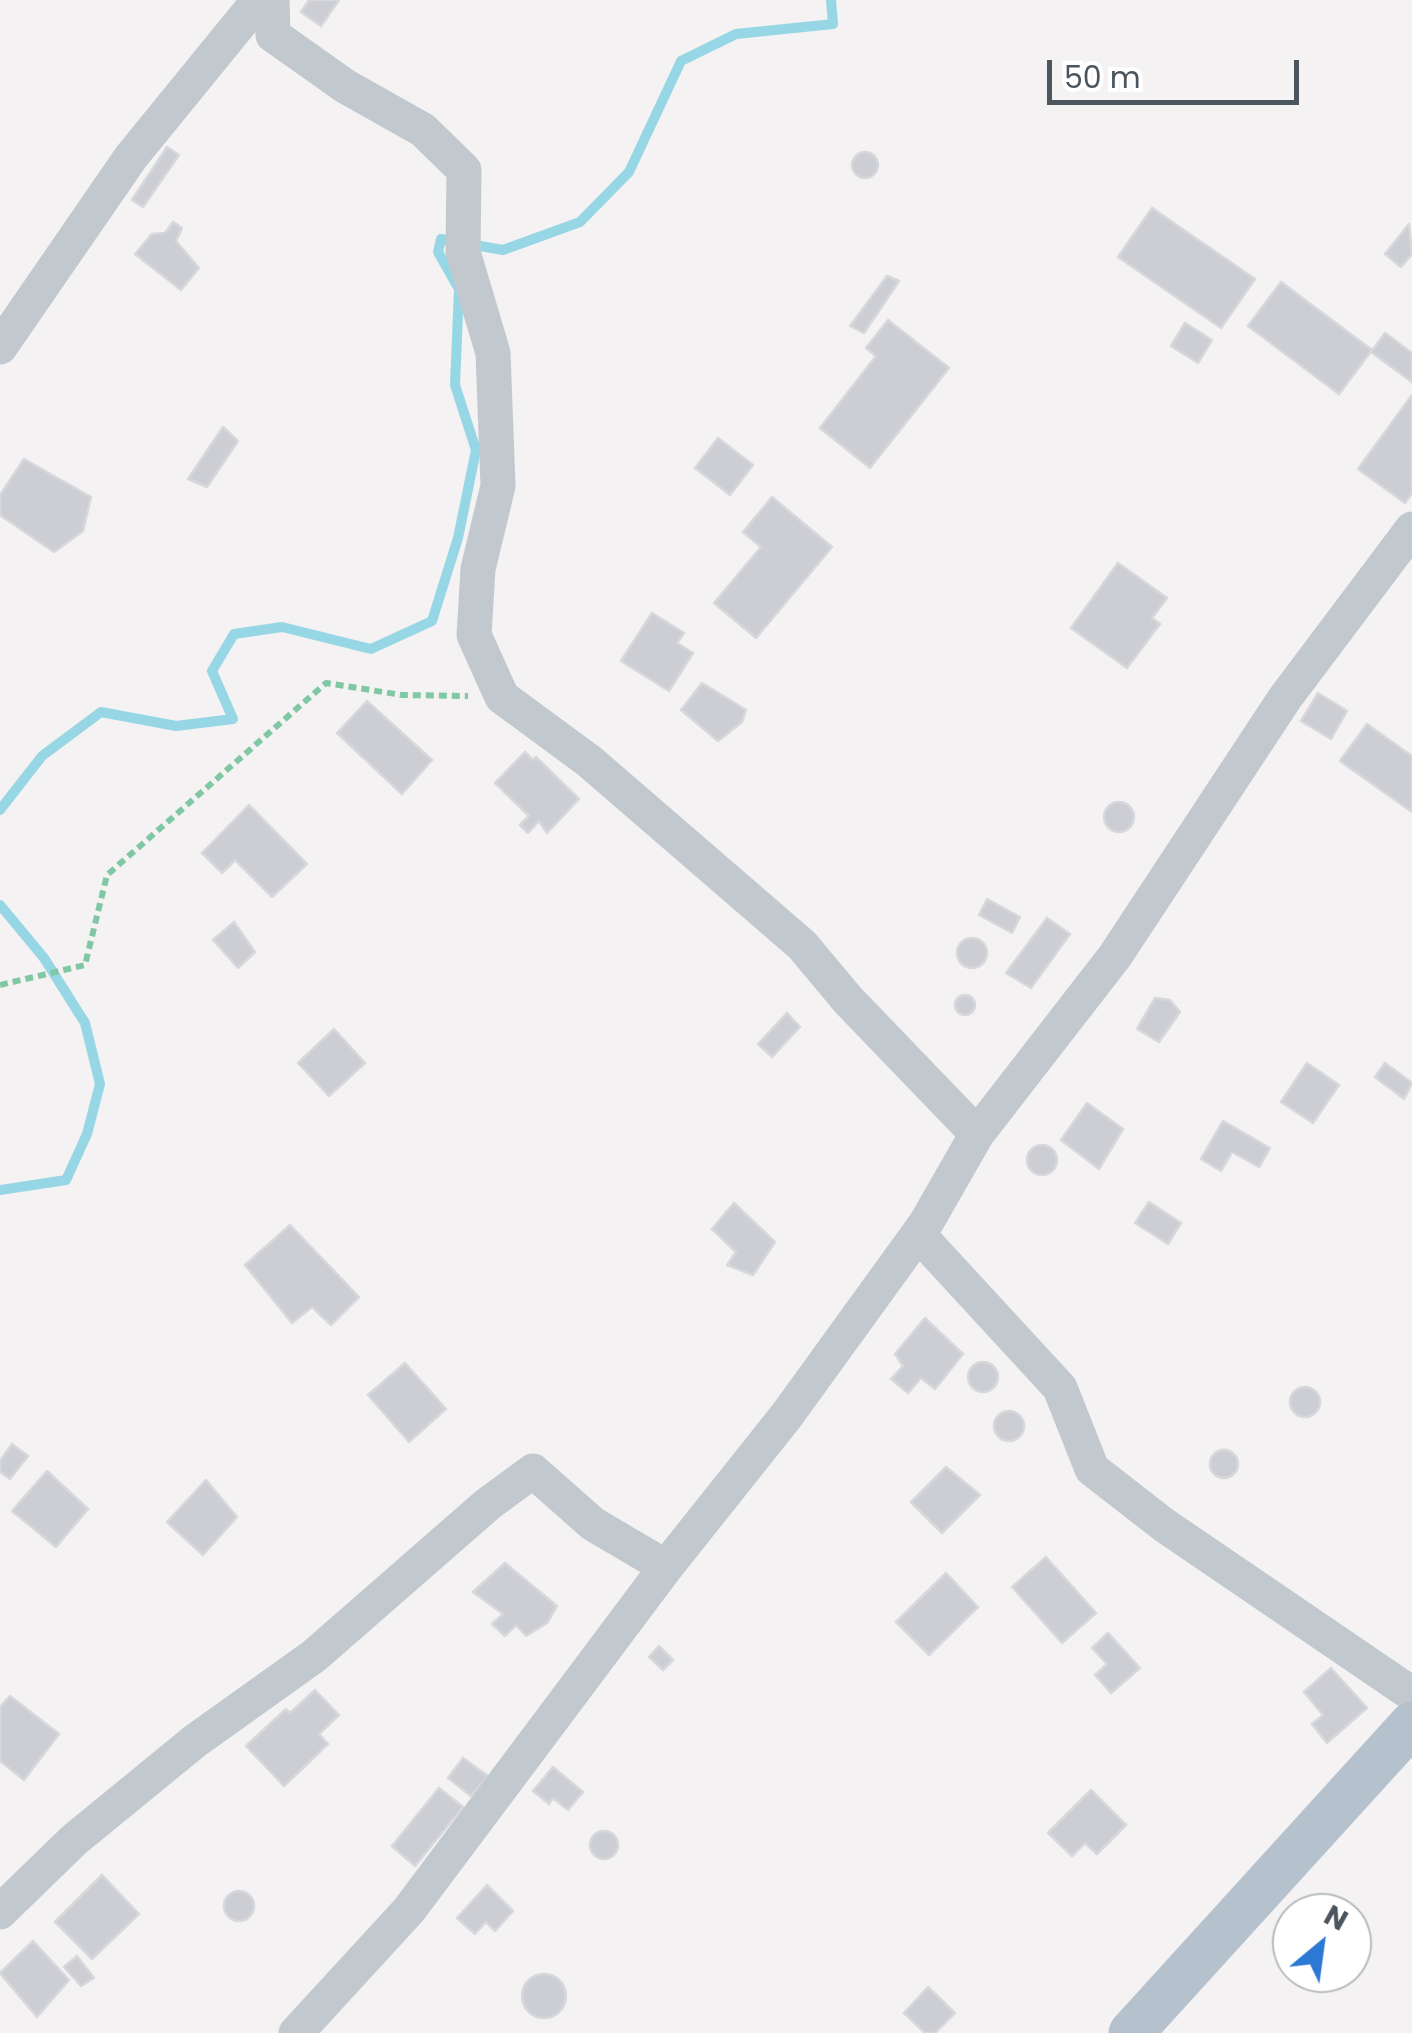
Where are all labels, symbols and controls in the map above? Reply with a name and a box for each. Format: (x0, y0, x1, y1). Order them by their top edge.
scale bar (1052, 40, 1304, 102)
text: 50 m (1064, 56, 1141, 99)
north arrow (1272, 1893, 1372, 1993)
text: N (1317, 1896, 1354, 1940)

